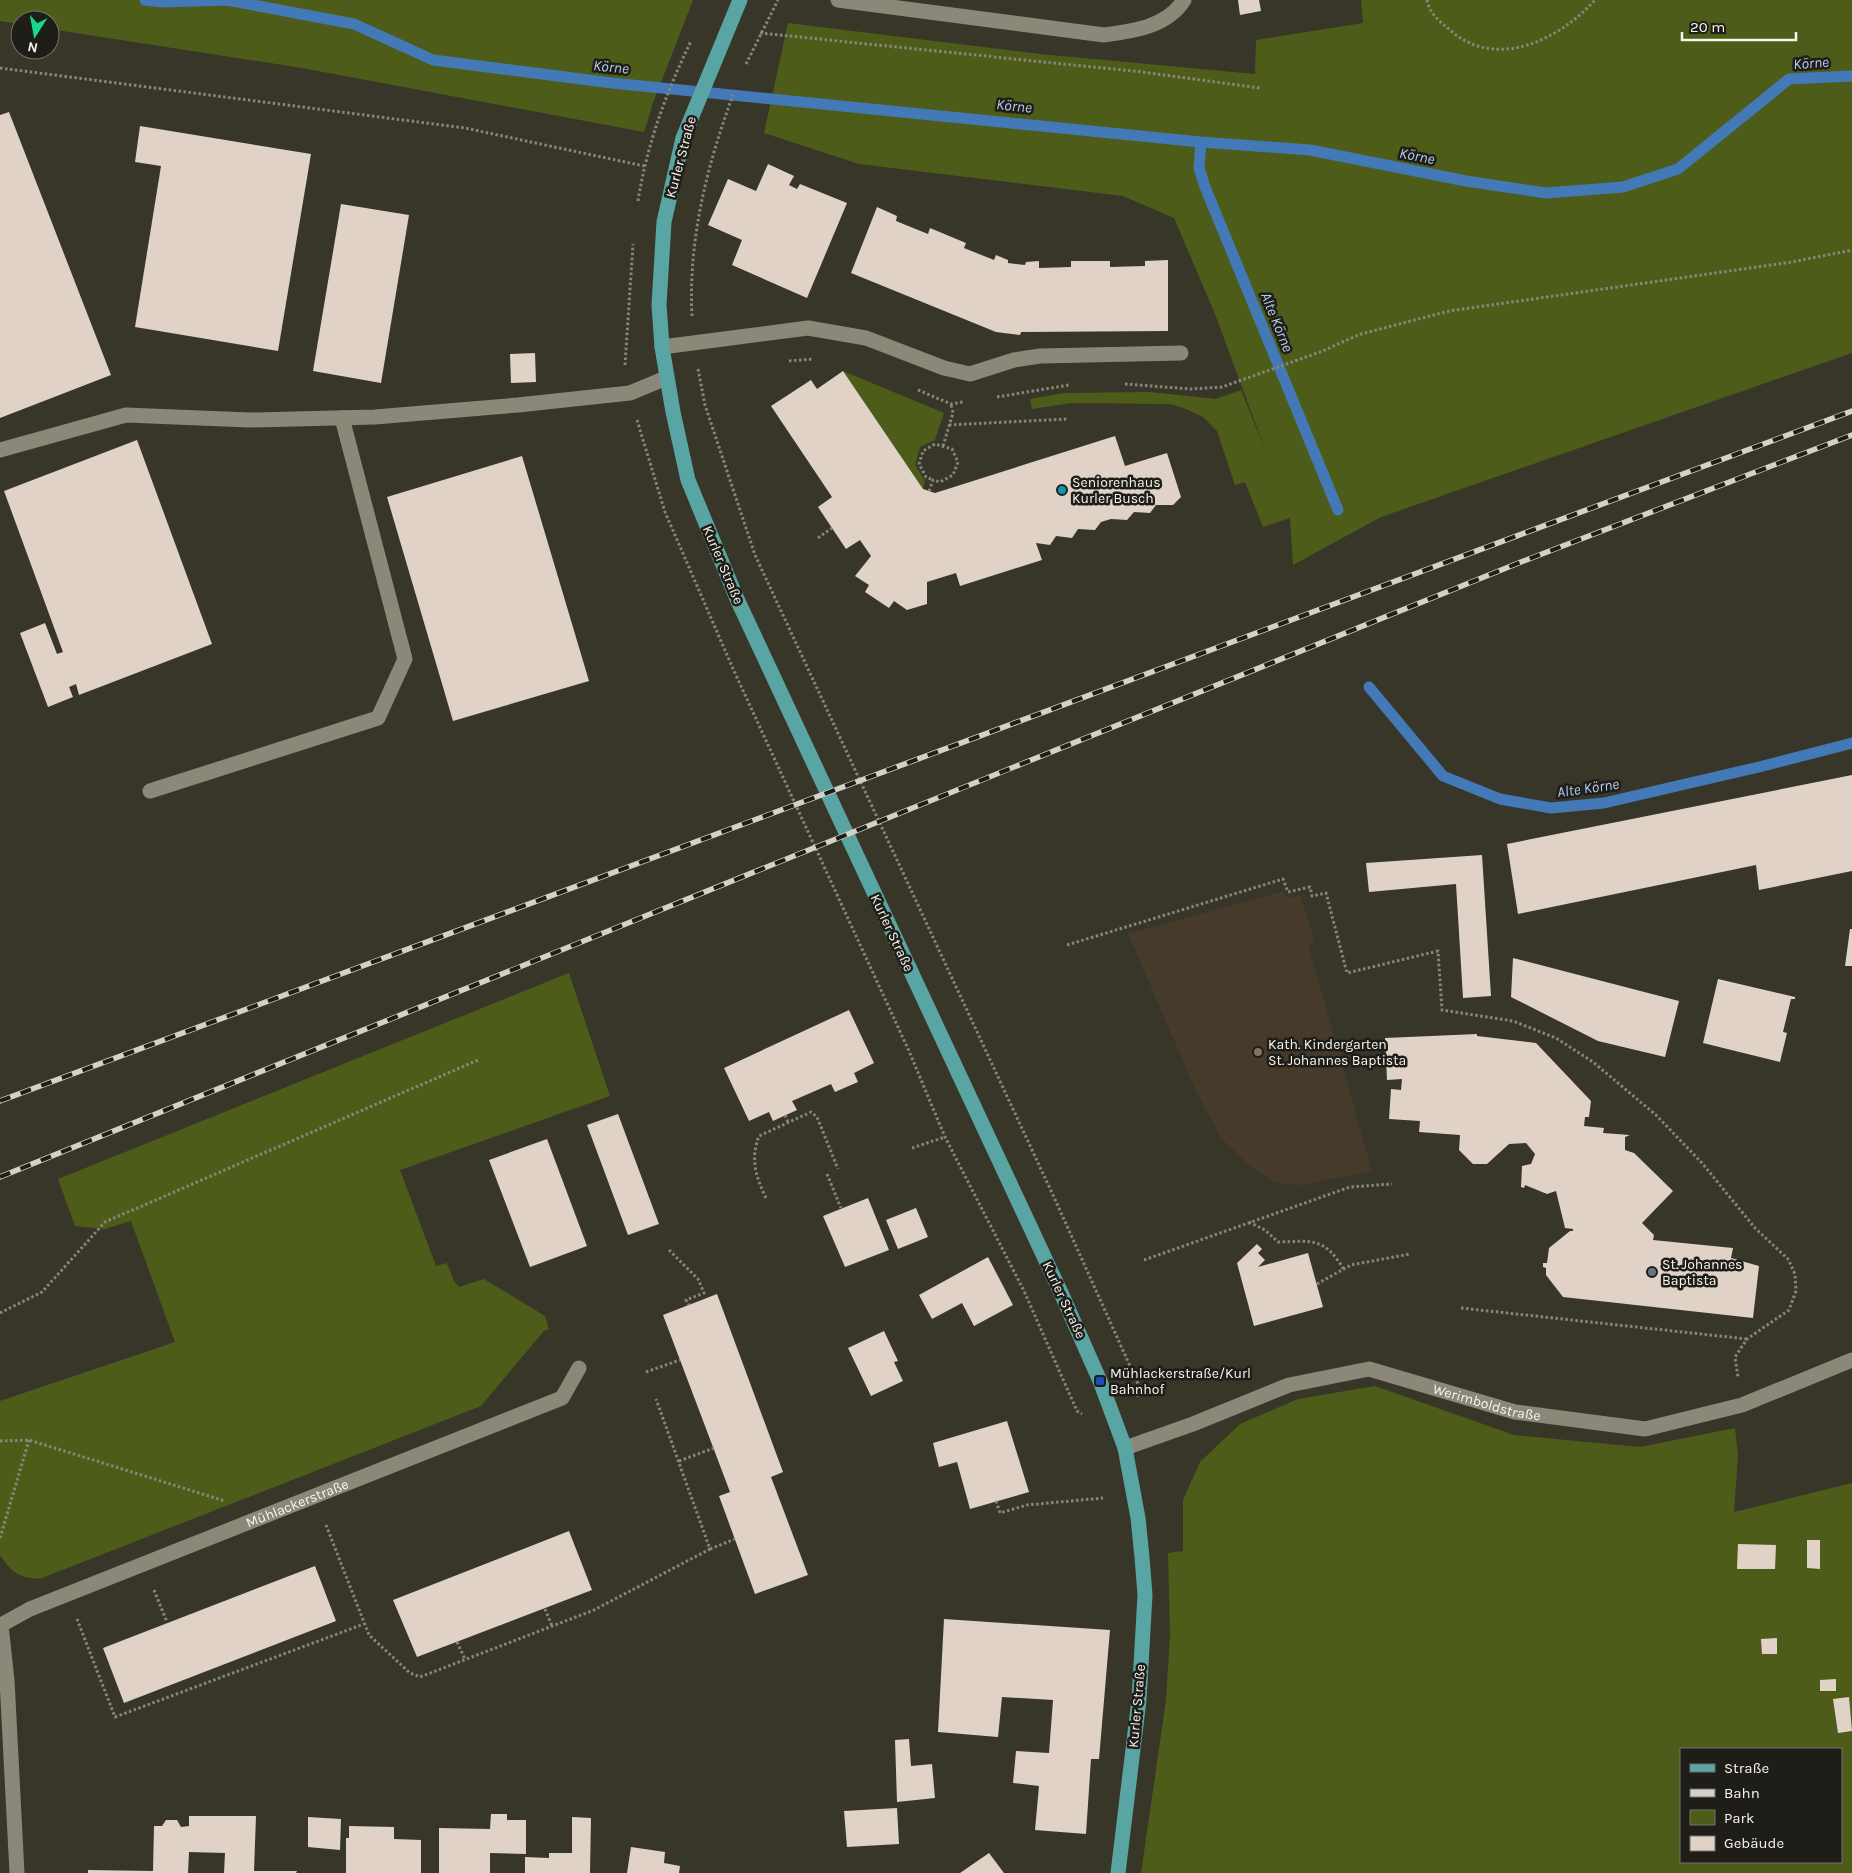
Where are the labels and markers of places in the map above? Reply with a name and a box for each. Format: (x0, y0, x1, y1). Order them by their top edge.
place label: Seniorenhaus Kurler Busch (1072, 474, 1161, 507)
marker: Seniorenhaus Kurler Busch (1056, 484, 1068, 496)
place label: Kath. Kindergarten St. Johannes Baptista (1268, 1036, 1406, 1069)
marker: Kath. Kindergarten St. Johannes Baptista (1252, 1046, 1264, 1058)
place label: St. Johannes Baptista (1662, 1256, 1742, 1289)
marker: St. Johannes Baptista (1646, 1266, 1658, 1278)
place label: Mühlackerstraße/Kurl Bahnhof (1110, 1365, 1251, 1398)
marker: Mühlackerstraße/Kurl Bahnhof (1094, 1375, 1106, 1387)

